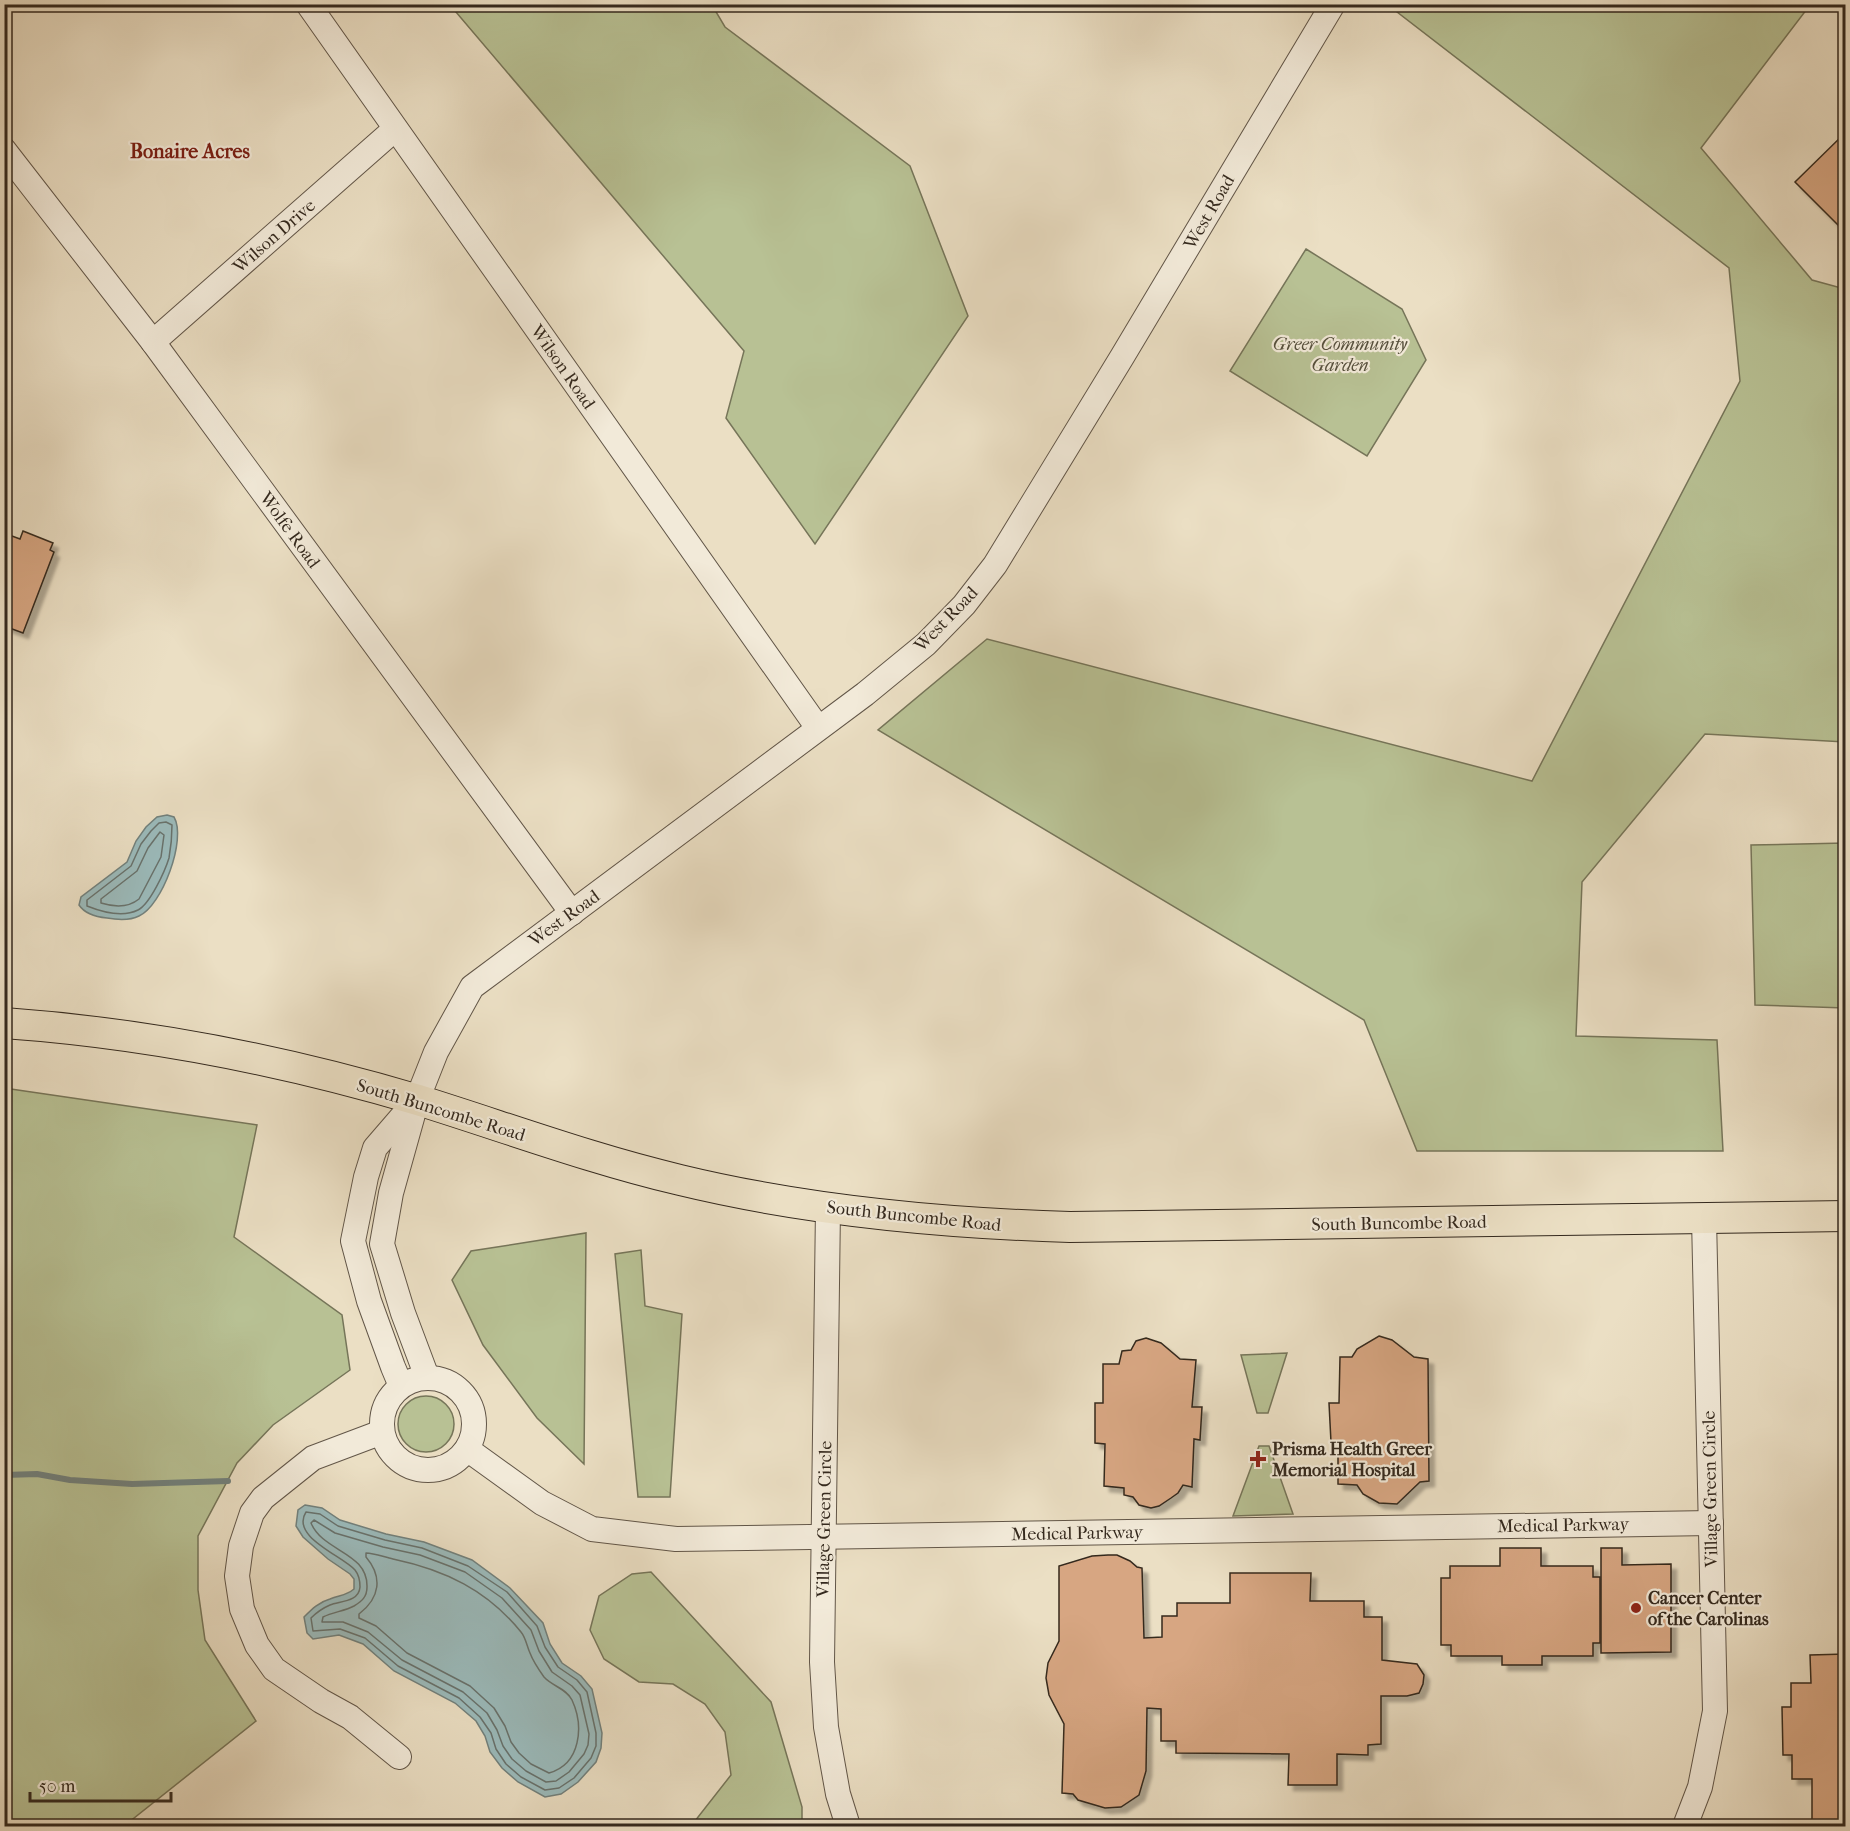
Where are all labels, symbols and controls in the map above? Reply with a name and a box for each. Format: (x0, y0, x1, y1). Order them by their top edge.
district label: Bonaire Acres (130, 140, 251, 163)
street label: West Road (1179, 171, 1239, 254)
street label: Wilson Drive (228, 195, 320, 278)
street label: Wilson Road (525, 320, 599, 414)
park label: Greer Community Garden (1273, 334, 1408, 376)
street label: Wolfe Road (254, 487, 324, 573)
street label: West Road (909, 582, 983, 657)
street label: West Road (524, 886, 604, 952)
street label: South Buncombe Road (354, 1075, 528, 1146)
street label: South Buncombe Road (826, 1197, 1002, 1236)
street label: South Buncombe Road (1311, 1211, 1487, 1236)
street label: Village Green Circle (1699, 1410, 1722, 1568)
place label: Prisma Health Greer Memorial Hospital (1271, 1439, 1432, 1481)
street label: Village Green Circle (813, 1440, 836, 1598)
marker: Prisma Health Greer Memorial Hospital (1249, 1450, 1267, 1468)
street label: Medical Parkway (1497, 1514, 1631, 1537)
street label: Medical Parkway (1011, 1522, 1145, 1545)
place label: Cancer Center of the Carolinas (1648, 1588, 1769, 1630)
marker: Cancer Center of the Carolinas (1629, 1601, 1643, 1615)
scale bar (30, 1765, 171, 1803)
text: 50 m (39, 1776, 76, 1797)

